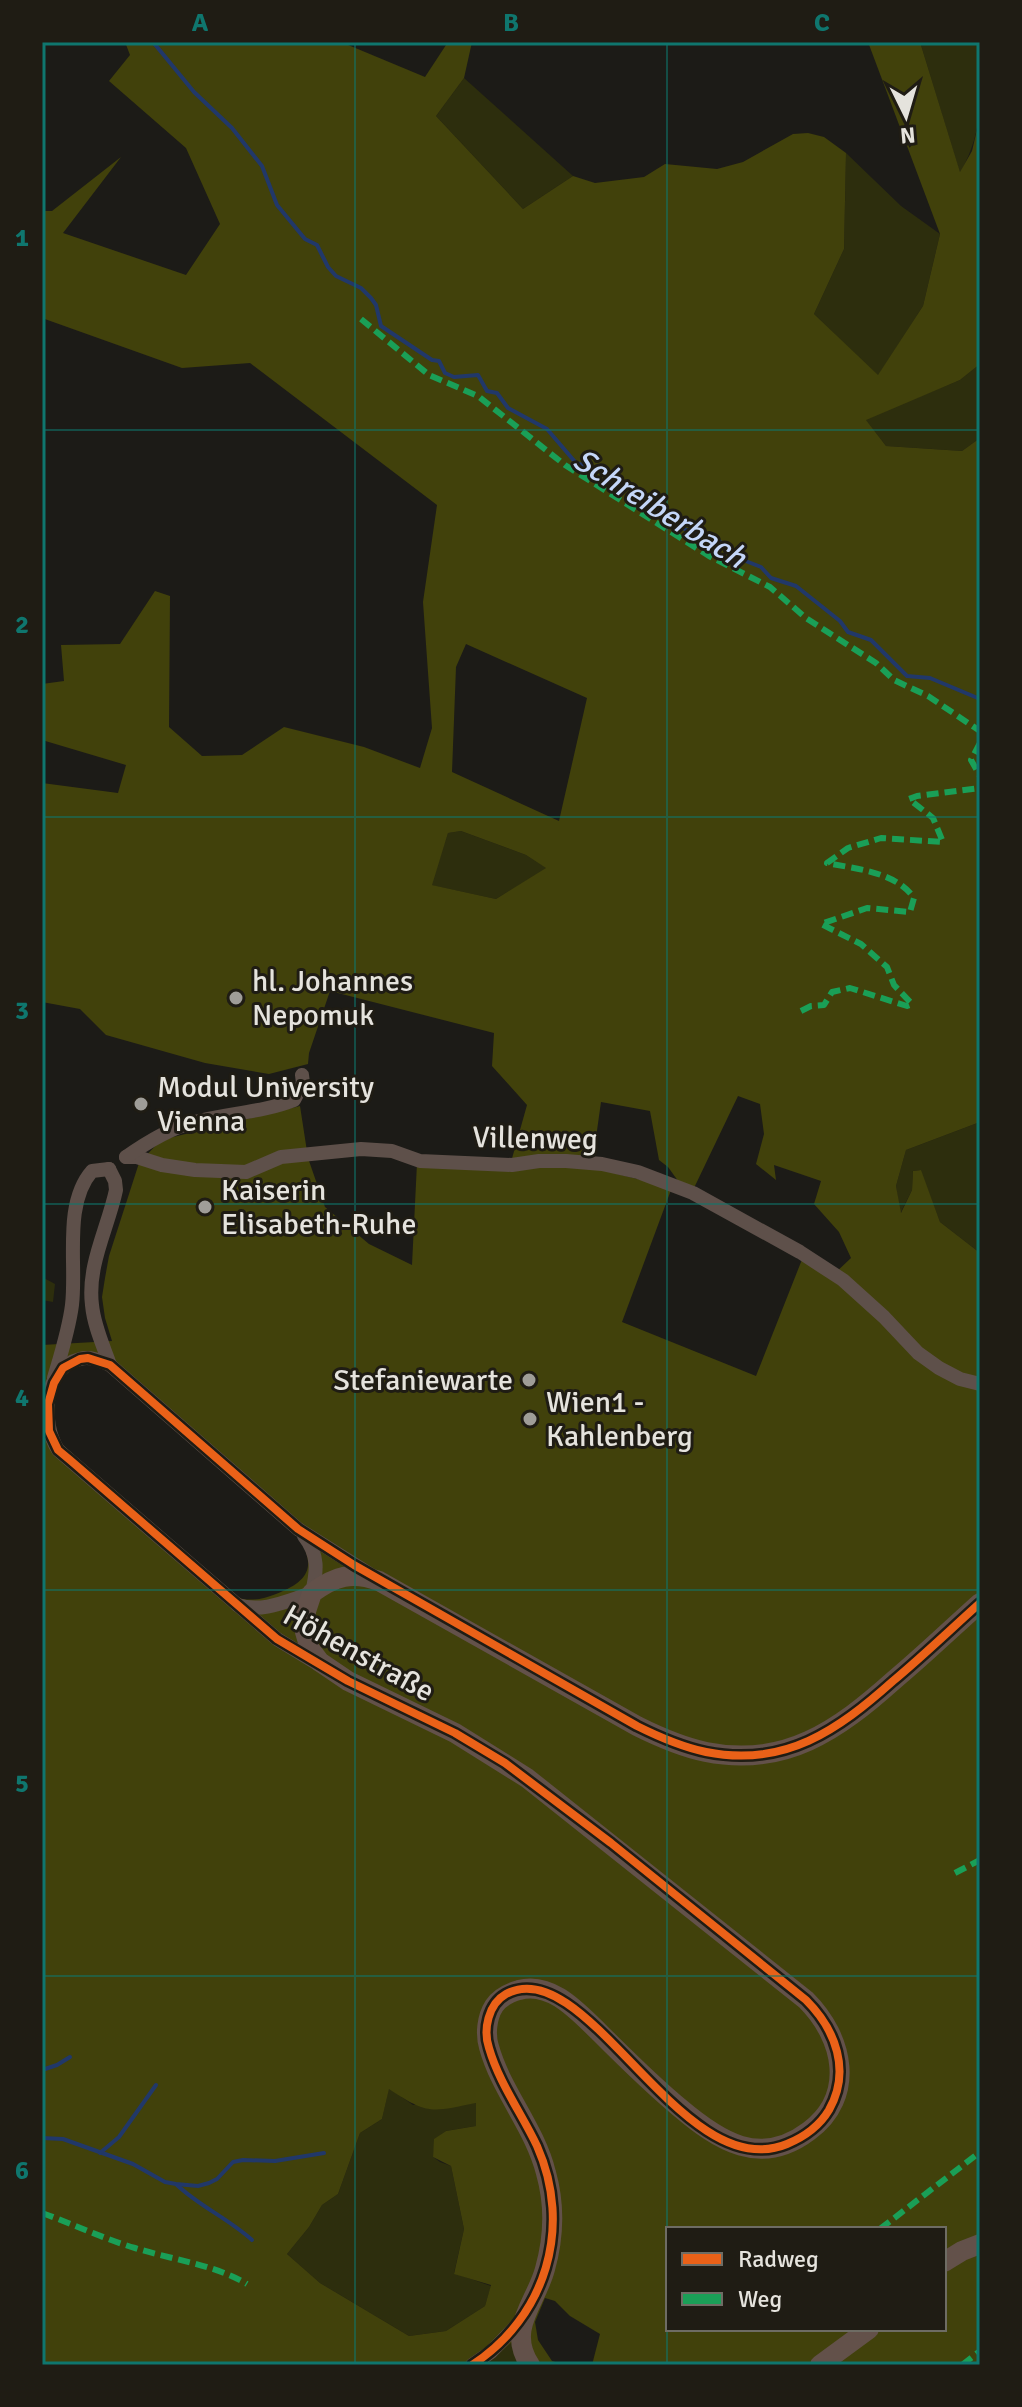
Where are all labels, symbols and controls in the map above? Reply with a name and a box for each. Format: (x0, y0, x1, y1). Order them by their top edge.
text: A (192, 7, 209, 39)
text: B (503, 7, 519, 39)
text: C (814, 7, 830, 39)
north arrow (866, 76, 946, 156)
text: N (899, 121, 917, 150)
text: 1 (15, 222, 29, 254)
water label: Schreiberbach (566, 440, 755, 578)
text: 2 (15, 609, 29, 641)
place label: hl. Johannes Nepomuk (252, 963, 413, 1034)
marker: hl. Johannes Nepomuk (227, 989, 245, 1007)
text: 3 (15, 995, 29, 1027)
place label: Modul University Vienna (157, 1069, 374, 1140)
marker: Modul University Vienna (132, 1095, 150, 1113)
street label: Villenweg (472, 1119, 598, 1158)
place label: Kaiserin Elisabeth-Ruhe (221, 1172, 416, 1243)
marker: Kaiserin Elisabeth-Ruhe (196, 1198, 214, 1216)
place label: Stefaniewarte (333, 1362, 513, 1399)
marker: Stefaniewarte (520, 1371, 538, 1389)
text: 4 (15, 1382, 29, 1414)
place label: Wien1 - Kahlenberg (546, 1384, 693, 1455)
marker: Wien1 - Kahlenberg (521, 1410, 539, 1428)
street label: Höhenstraße (277, 1597, 441, 1710)
text: 5 (15, 1768, 29, 1800)
text: 6 (15, 2155, 29, 2187)
legend (666, 2227, 946, 2331)
text: Radweg (738, 2244, 819, 2274)
text: Weg (738, 2284, 782, 2314)

